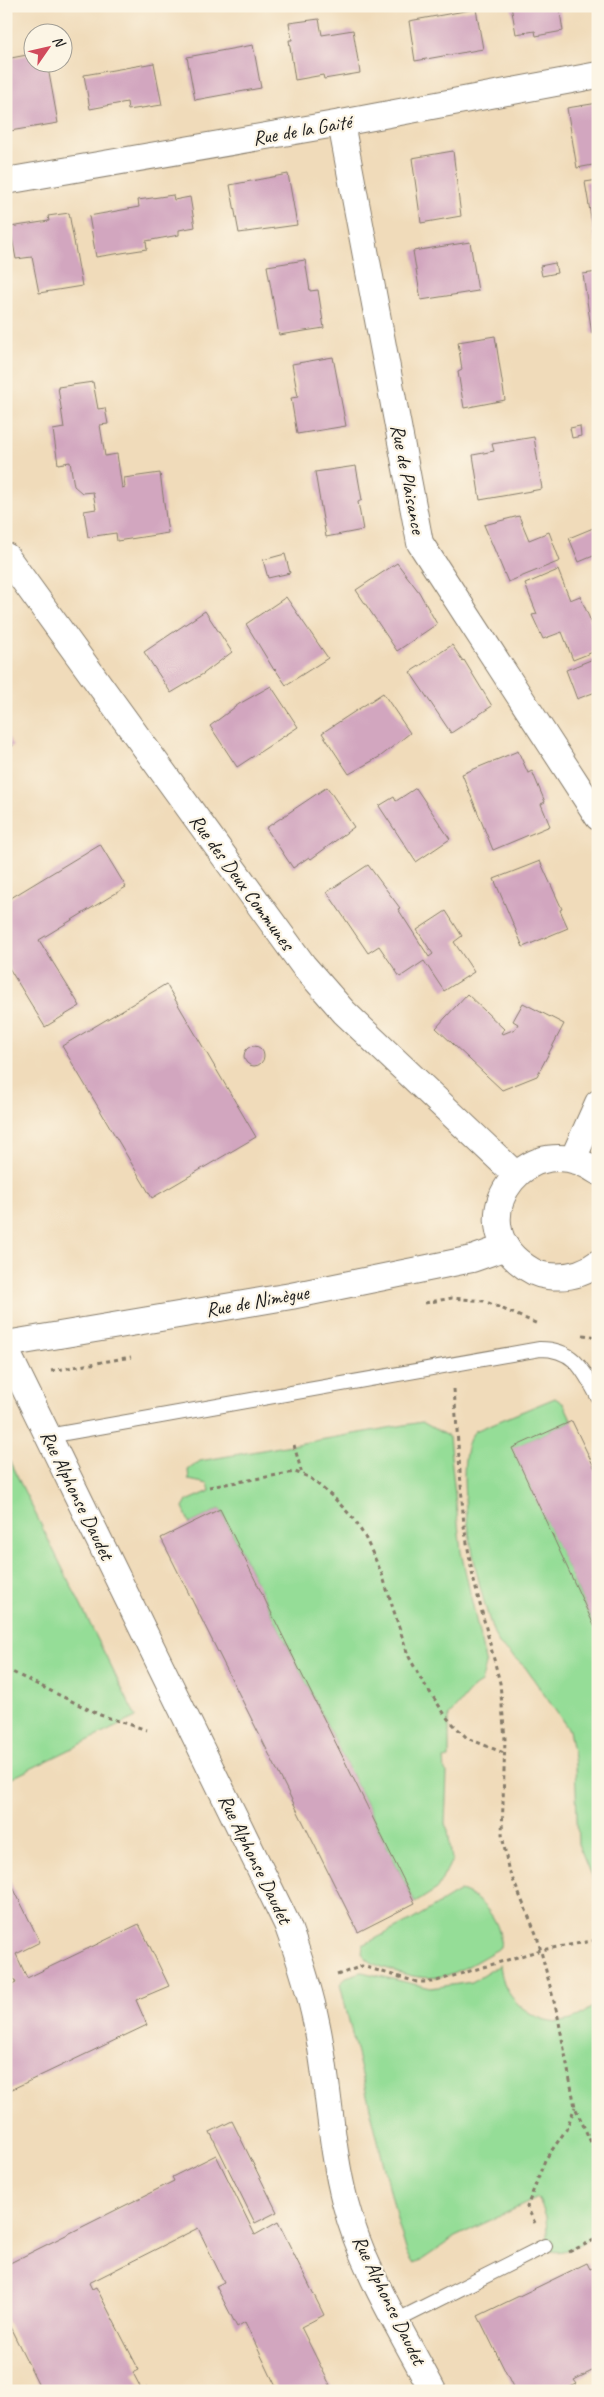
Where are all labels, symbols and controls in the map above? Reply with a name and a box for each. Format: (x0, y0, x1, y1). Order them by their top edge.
north arrow (22, 22, 72, 72)
text: N (49, 33, 69, 51)
street label: Rue de la Gaité (251, 108, 357, 151)
street label: Rue de Plaisance (385, 422, 431, 537)
street label: Rue des Deux Communes (184, 809, 301, 957)
street label: Rue de Nimègue (204, 1279, 312, 1322)
street label: Rue Alphonse Daudet (35, 1426, 120, 1566)
street label: Rue Alphonse Daudet (213, 1790, 298, 1930)
street label: Rue Alphonse Daudet (347, 2231, 432, 2371)

